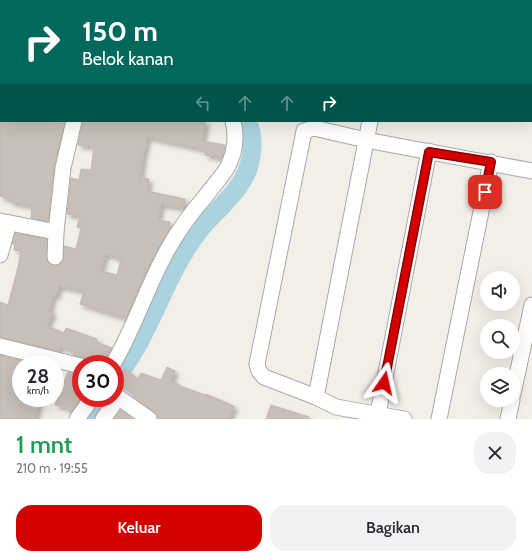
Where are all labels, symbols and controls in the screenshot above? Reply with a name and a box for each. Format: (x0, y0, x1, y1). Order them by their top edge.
text: 150 m (82, 14, 158, 48)
icon: right (16, 16, 68, 68)
text: Belok kanan (82, 48, 174, 70)
icon: left (192, 92, 214, 114)
icon: ahead (234, 92, 256, 114)
icon: ahead (276, 92, 298, 114)
icon: right (318, 92, 340, 114)
pin (468, 175, 502, 209)
icon: arrive (474, 181, 496, 203)
map controls (480, 271, 520, 407)
button: sound (480, 271, 520, 311)
button: search (480, 319, 520, 359)
speed limit sign: 30 (72, 355, 124, 407)
position arrow (363, 362, 405, 404)
text: 28 (27, 364, 49, 388)
button: layers (480, 367, 520, 407)
text: km/h (27, 384, 49, 397)
text: 1 mnt (16, 430, 72, 459)
button: close (474, 432, 516, 474)
text: 210 m · 19:55 (16, 460, 88, 476)
button: Keluar (16, 505, 262, 551)
button: Bagikan (270, 505, 516, 551)

